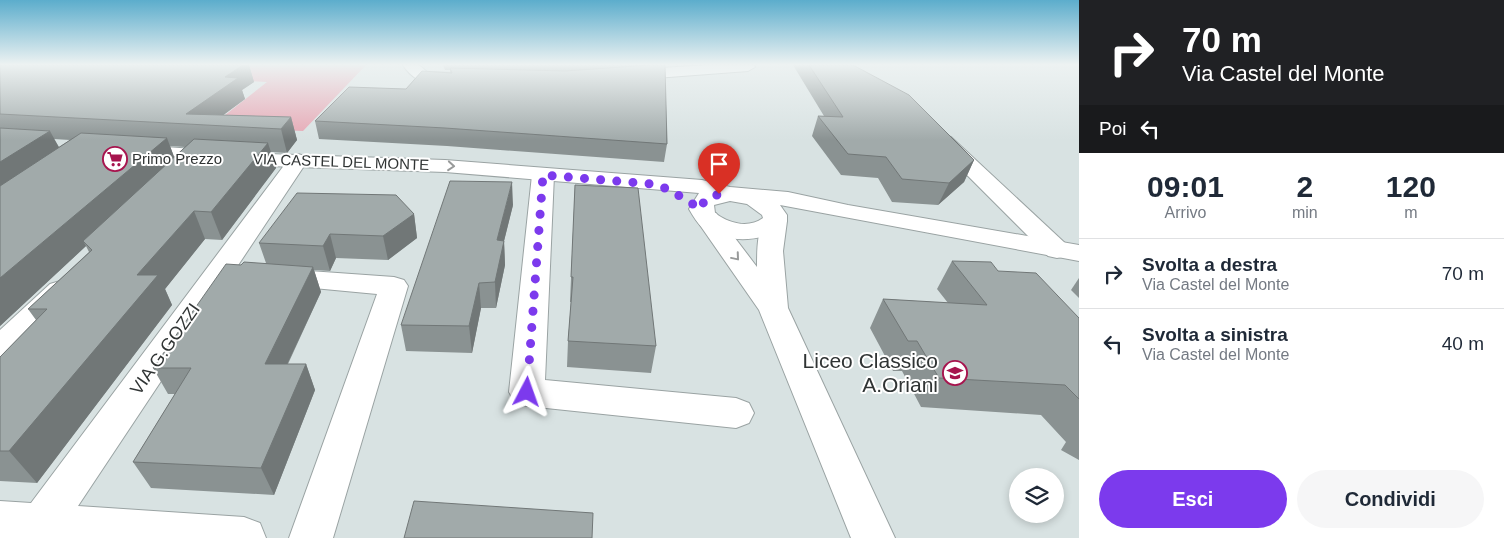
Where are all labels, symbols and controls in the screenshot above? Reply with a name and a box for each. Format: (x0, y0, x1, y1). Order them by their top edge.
icon: right (1099, 20, 1164, 85)
text: 70 m (1182, 20, 1262, 59)
text: Via Castel del Monte (1182, 61, 1385, 86)
icon: left (1136, 115, 1164, 143)
text: Poi (1099, 118, 1126, 139)
pin (698, 143, 740, 194)
supermarket icon: Primo Prezzo (102, 146, 128, 172)
place label: Primo Prezzo (132, 150, 222, 167)
street label: VIA CASTEL DEL MONTE (253, 150, 429, 173)
icon: arrive (705, 150, 733, 178)
one-way arrow (447, 161, 455, 172)
text: 09:01 (1147, 170, 1224, 203)
text: 2 (1296, 170, 1313, 203)
text: 120 (1386, 170, 1436, 203)
text: Arrivo (1165, 204, 1206, 221)
text: min (1292, 204, 1318, 221)
text: m (1404, 204, 1417, 221)
one-way arrow (730, 251, 738, 260)
text: Svolta a destra (1142, 254, 1277, 275)
icon: right (1099, 260, 1127, 288)
text: 70 m (1442, 263, 1484, 284)
text: Via Castel del Monte (1142, 276, 1289, 293)
street label: VIA G.GOZZI (126, 299, 204, 399)
text: Svolta a sinistra (1142, 324, 1288, 345)
icon: left (1099, 330, 1127, 358)
text: 40 m (1442, 333, 1484, 354)
text: Via Castel del Monte (1142, 346, 1289, 363)
place label: Liceo Classico A.Oriani (803, 349, 938, 396)
school or university icon: Liceo Classico A.Oriani (942, 360, 968, 386)
position arrow (500, 365, 552, 417)
map controls (1009, 468, 1064, 523)
button: layers (1009, 468, 1064, 523)
button: Esci (1099, 470, 1287, 528)
button: Condividi (1297, 470, 1484, 528)

